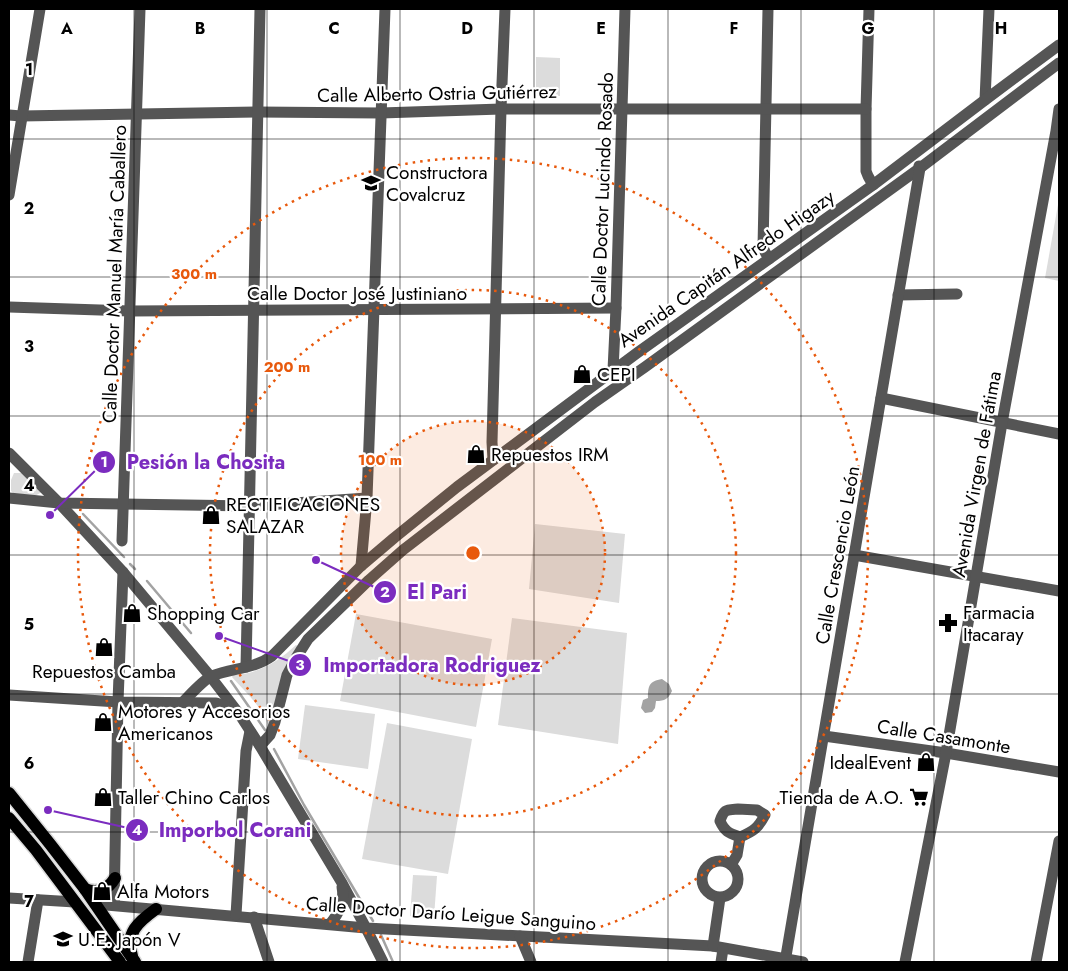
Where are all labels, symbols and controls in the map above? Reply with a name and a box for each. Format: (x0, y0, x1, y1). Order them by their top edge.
text: A (60, 17, 73, 40)
text: B (195, 17, 205, 40)
text: C (328, 17, 340, 40)
text: D (461, 17, 473, 40)
text: E (596, 17, 606, 40)
text: F (730, 17, 738, 40)
text: G (861, 17, 875, 40)
text: H (995, 17, 1007, 40)
text: 1 (25, 58, 33, 81)
street label: Calle Doctor Lucindo Rosado (585, 72, 620, 306)
street label: Calle Alberto Ostria Gutiérrez (317, 78, 557, 109)
street label: Calle Doctor Manuel María Caballero (96, 124, 133, 424)
place label: Constructora Covalcruz (386, 159, 488, 208)
school or university icon: Constructora Covalcruz (360, 172, 382, 194)
street label: Avenida Capitán Alfredo Higazy (613, 183, 840, 354)
text: 2 (24, 197, 34, 220)
text: 300 m (171, 263, 217, 285)
street label: Calle Doctor José Justiniano (247, 280, 467, 307)
text: 3 (24, 335, 34, 358)
text: 200 m (264, 356, 310, 378)
place label: CEPI (597, 361, 636, 388)
shop icon: CEPI (571, 363, 593, 385)
street label: Avenida Virgen de Fátima (945, 369, 1008, 579)
place label: Repuestos IRM (491, 441, 609, 468)
shop icon: Repuestos IRM (465, 443, 487, 465)
callout: Pesión la Chosita (92, 444, 295, 479)
text: Pesión la Chosita (127, 448, 285, 477)
text: 100 m (358, 449, 402, 471)
text: 1 (100, 451, 108, 473)
street label: Calle Crescencio León (809, 464, 866, 646)
text: 4 (23, 474, 35, 497)
place label: RECTIFICACIONES SALAZAR (226, 491, 380, 540)
shop icon: RECTIFICACIONES SALAZAR (200, 504, 222, 526)
centre of rings (464, 544, 482, 562)
callout: El Pari (372, 574, 477, 609)
text: El Pari (407, 578, 467, 607)
text: 2 (380, 581, 390, 603)
place label: Farmacia Itacaray (963, 599, 1035, 648)
place label: Shopping Car (147, 600, 260, 627)
shop icon: Shopping Car (121, 602, 143, 624)
pharmacy icon: Farmacia Itacaray (937, 612, 959, 634)
text: 5 (24, 613, 34, 636)
shop icon: Repuestos Camba (93, 636, 115, 658)
callout: Importadora Rodriguez (288, 647, 550, 682)
text: Importadora Rodriguez (323, 651, 541, 680)
text: 3 (295, 654, 305, 676)
place label: Repuestos Camba (32, 658, 176, 685)
place label: Motores y Accesorios Americanos (118, 698, 290, 747)
shop icon: Motores y Accesorios Americanos (92, 711, 114, 733)
street label: Calle Casamonte (875, 713, 1013, 760)
place label: IdealEvent (829, 749, 911, 776)
shop icon: IdealEvent (915, 751, 937, 773)
text: 6 (24, 752, 34, 775)
place label: Taller Chino Carlos (118, 784, 270, 811)
place label: Tienda de A.O. (780, 784, 904, 811)
shop icon: Taller Chino Carlos (92, 786, 114, 808)
supermarket icon: Tienda de A.O. (908, 786, 930, 808)
callout: Imporbol Corani (124, 812, 322, 847)
text: Imporbol Corani (159, 816, 311, 845)
text: 4 (132, 819, 142, 841)
place label: Alfa Motors (117, 878, 209, 905)
shop icon: Alfa Motors (91, 880, 113, 902)
text: 7 (24, 890, 34, 913)
street label: Calle Doctor Darío Leigue Sanguino (305, 890, 597, 937)
place label: U.E. Japón V (78, 926, 181, 953)
school or university icon: U.E. Japón V (52, 928, 74, 950)

